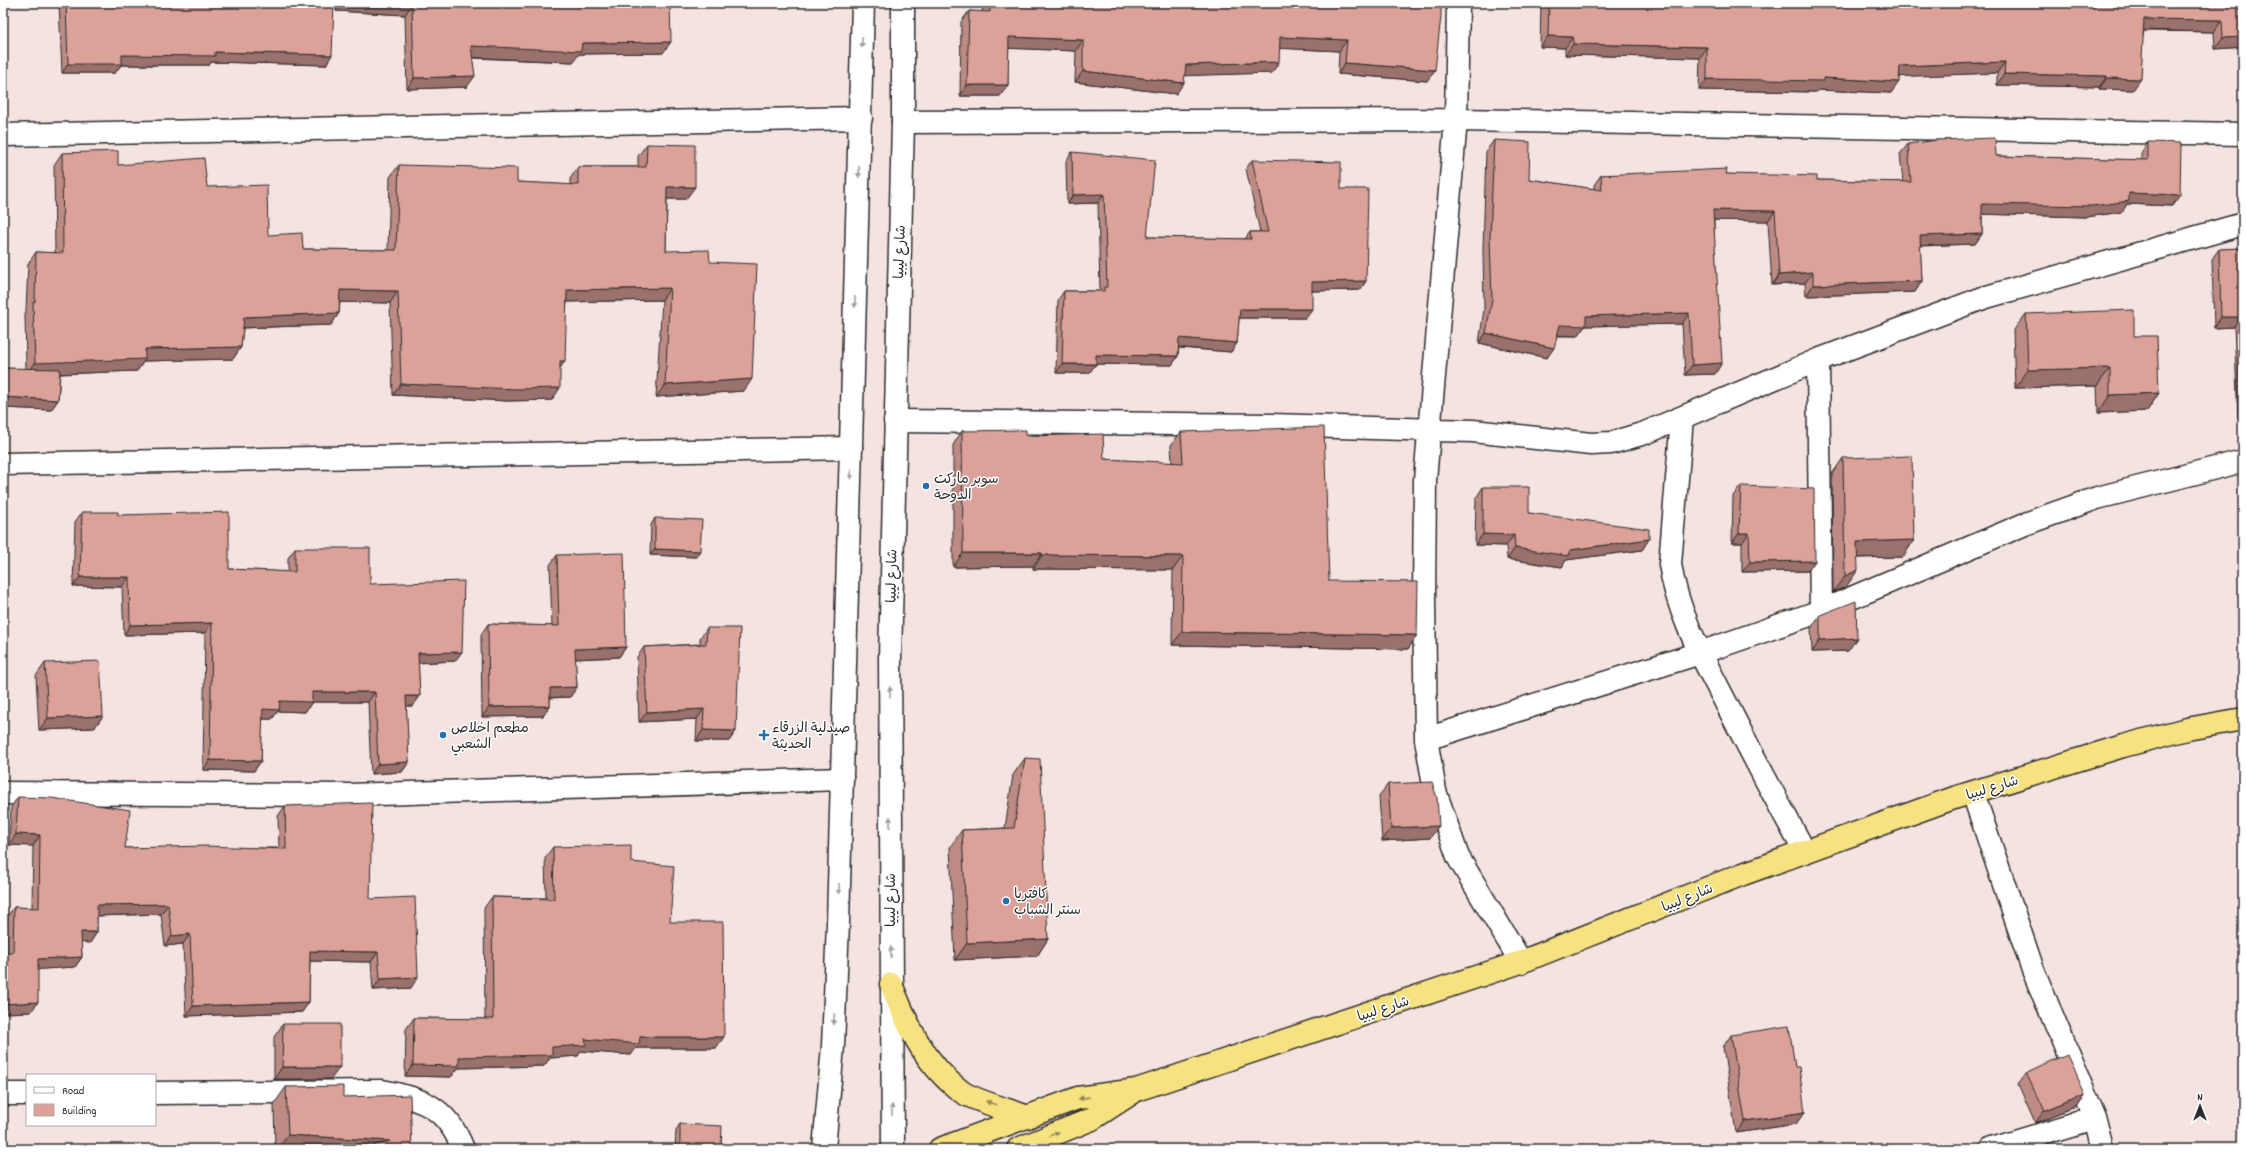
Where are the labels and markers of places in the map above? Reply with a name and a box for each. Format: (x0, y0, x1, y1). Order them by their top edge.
place label: سوبر ماركت الدوحة (934, 470, 999, 506)
marker: سوبر ماركت الدوحة (921, 481, 931, 491)
place label: مطعم اخلاص الشعبي (451, 719, 529, 756)
place label: صيدلية الزرقاء الحديثة (772, 719, 850, 755)
marker: مطعم اخلاص الشعبي (438, 730, 448, 740)
marker: صيدلية الزرقاء الحديثة (759, 730, 769, 740)
place label: كافتريا سنتر الشباب (1014, 885, 1081, 921)
marker: كافتريا سنتر الشباب (1001, 896, 1011, 906)

